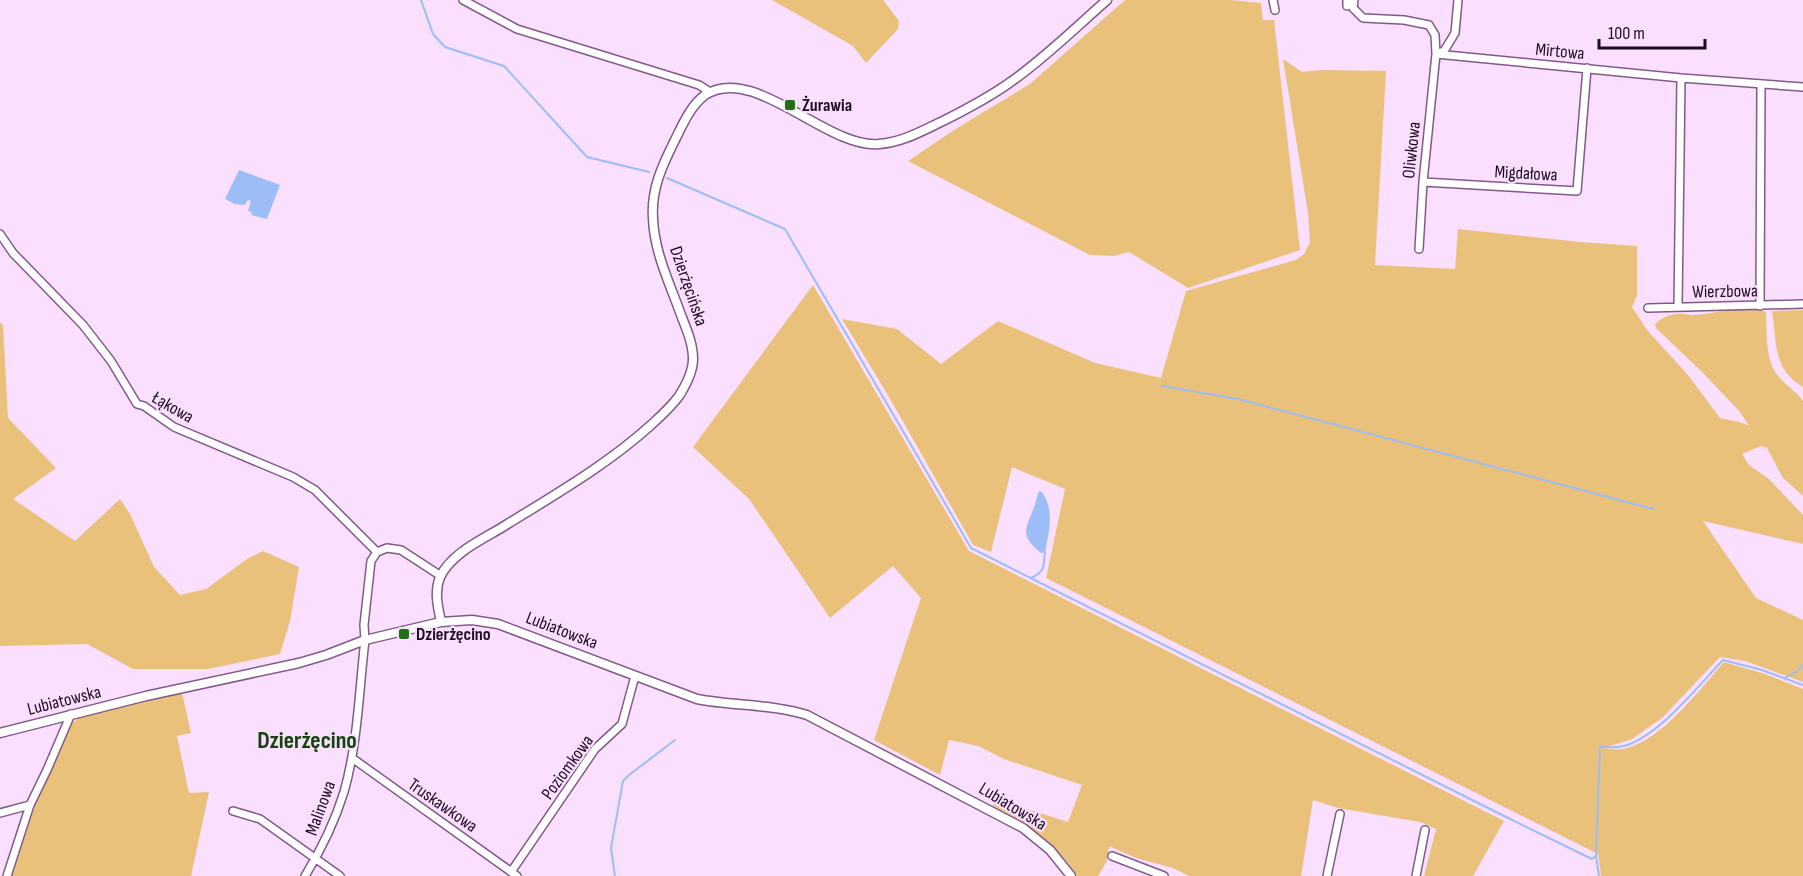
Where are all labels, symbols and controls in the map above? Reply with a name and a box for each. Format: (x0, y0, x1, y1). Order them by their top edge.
scale bar (1599, 12, 1706, 50)
text: 100 m (1608, 23, 1645, 44)
street label: Mirtowa (1535, 39, 1585, 64)
place label: Żurawia (802, 95, 852, 116)
marker: Żurawia (783, 98, 797, 112)
street label: Oliwkowa (1398, 121, 1425, 179)
street label: Migdałowa (1494, 161, 1558, 186)
street label: Dzierżęcińska (665, 244, 712, 329)
street label: Wierzbowa (1692, 280, 1758, 303)
street label: Łąkowa (147, 387, 197, 428)
street label: Lubiatowska (523, 607, 601, 654)
place label: Dzierżęcino (416, 624, 491, 645)
marker: Dzierżęcino (397, 627, 411, 641)
street label: Lubiatowska (25, 681, 103, 720)
district label: Dzierżęcino (257, 726, 357, 755)
street label: Poziomkowa (537, 731, 598, 804)
street label: Truskawkowa (404, 774, 481, 837)
street label: Malinowa (301, 778, 340, 838)
street label: Lubiatowska (975, 778, 1050, 835)

